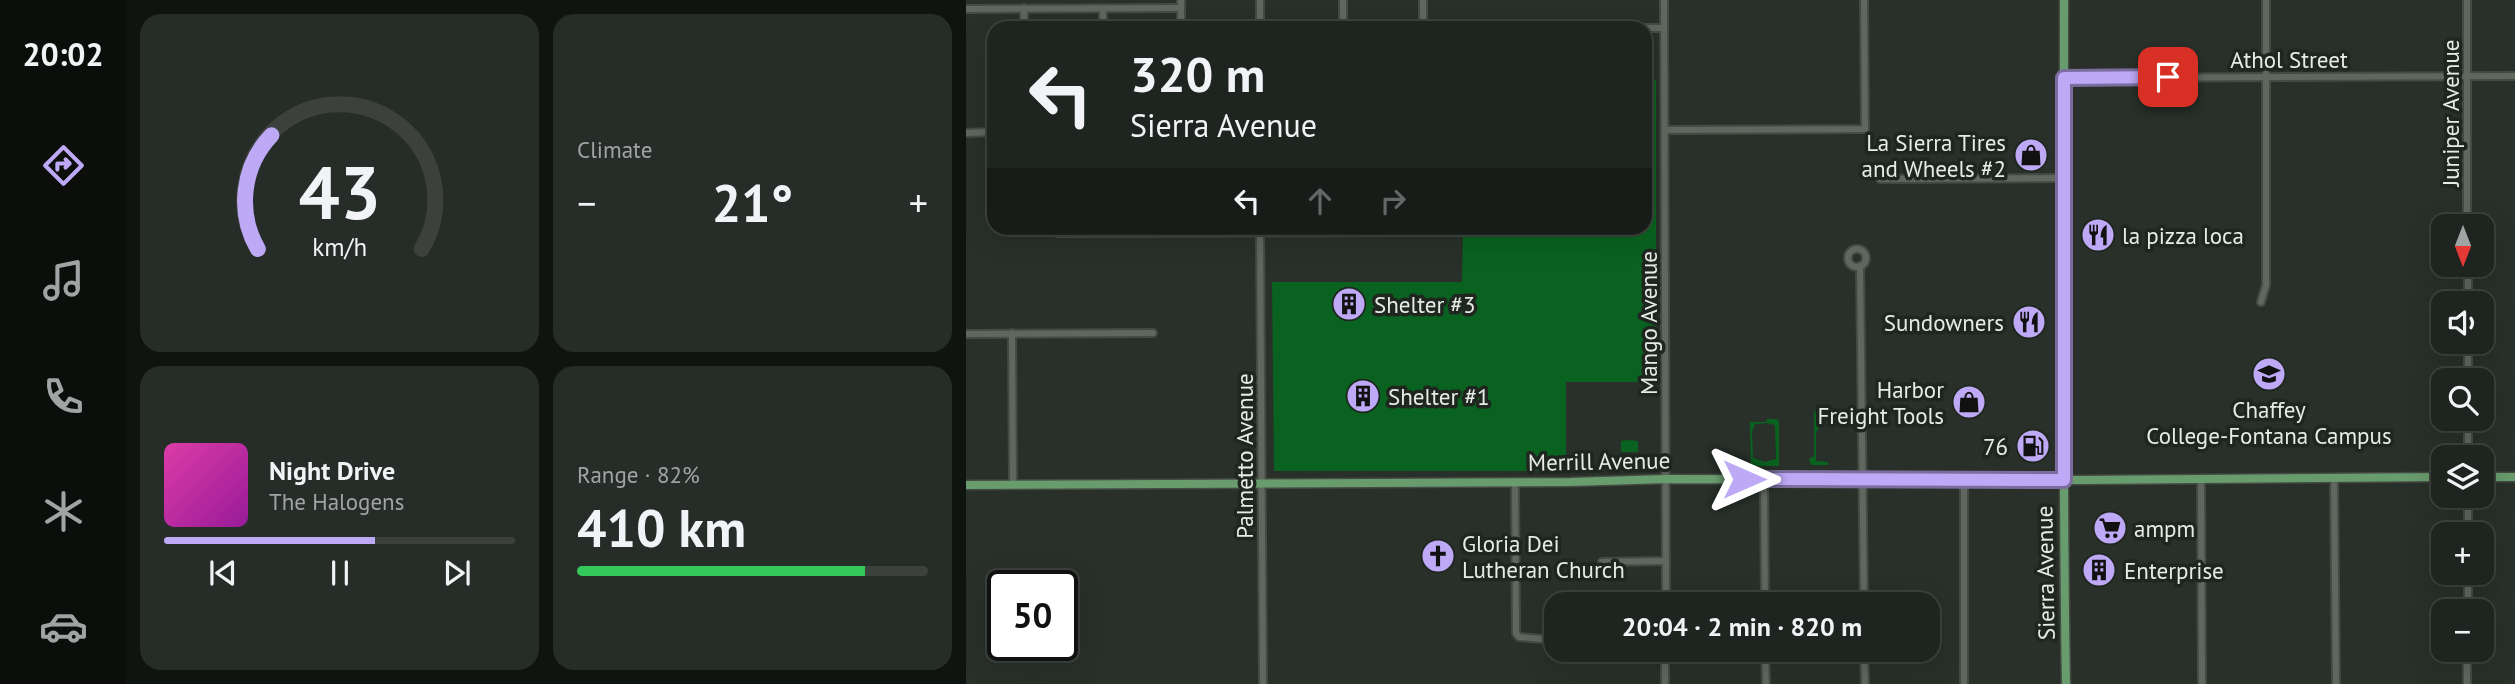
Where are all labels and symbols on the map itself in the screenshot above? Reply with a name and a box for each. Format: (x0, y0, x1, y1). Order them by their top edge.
street label: Juniper Avenue (2436, 39, 2465, 188)
street label: Athol Street (2230, 45, 2348, 74)
pin (2138, 47, 2198, 107)
place label: La Sierra Tires and Wheels #2 (1862, 128, 2006, 183)
shop icon: La Sierra Tires and Wheels #2 (2012, 136, 2050, 174)
north arrow (2431, 214, 2494, 276)
restaurant icon: la pizza loca (2079, 216, 2117, 254)
place label: la pizza loca (2122, 221, 2244, 250)
street label: Mango Avenue (1634, 251, 1663, 395)
building icon: Shelter #3 (1330, 285, 1368, 323)
place label: Shelter #3 (1374, 290, 1475, 319)
restaurant icon: Sundowners (2010, 303, 2048, 341)
place label: Sundowners (1884, 308, 2004, 337)
school or university icon: Chaffey College-Fontana Campus (2250, 355, 2288, 393)
street label: Palmetto Avenue (1230, 373, 1259, 539)
place label: Harbor Freight Tools (1817, 375, 1944, 430)
building icon: Shelter #1 (1344, 377, 1382, 415)
place label: Shelter #1 (1388, 382, 1489, 411)
shop icon: Harbor Freight Tools (1950, 383, 1988, 421)
place label: Chaffey College-Fontana Campus (2146, 395, 2392, 450)
fuel station icon: 76 (2014, 427, 2052, 465)
place label: 76 (1983, 432, 2008, 461)
position arrow (1707, 442, 1781, 516)
street label: Merrill Avenue (1528, 445, 1670, 477)
street label: Sierra Avenue (2029, 506, 2061, 640)
supermarket icon: ampm (2091, 509, 2129, 547)
place label: ampm (2134, 514, 2195, 543)
place label: Gloria Dei Lutheran Church (1462, 529, 1625, 584)
church icon: Gloria Dei Lutheran Church (1419, 537, 1457, 575)
building icon: Enterprise (2080, 551, 2118, 589)
place label: Enterprise (2124, 556, 2224, 585)
speed limit sign: 50 (987, 570, 1078, 661)

